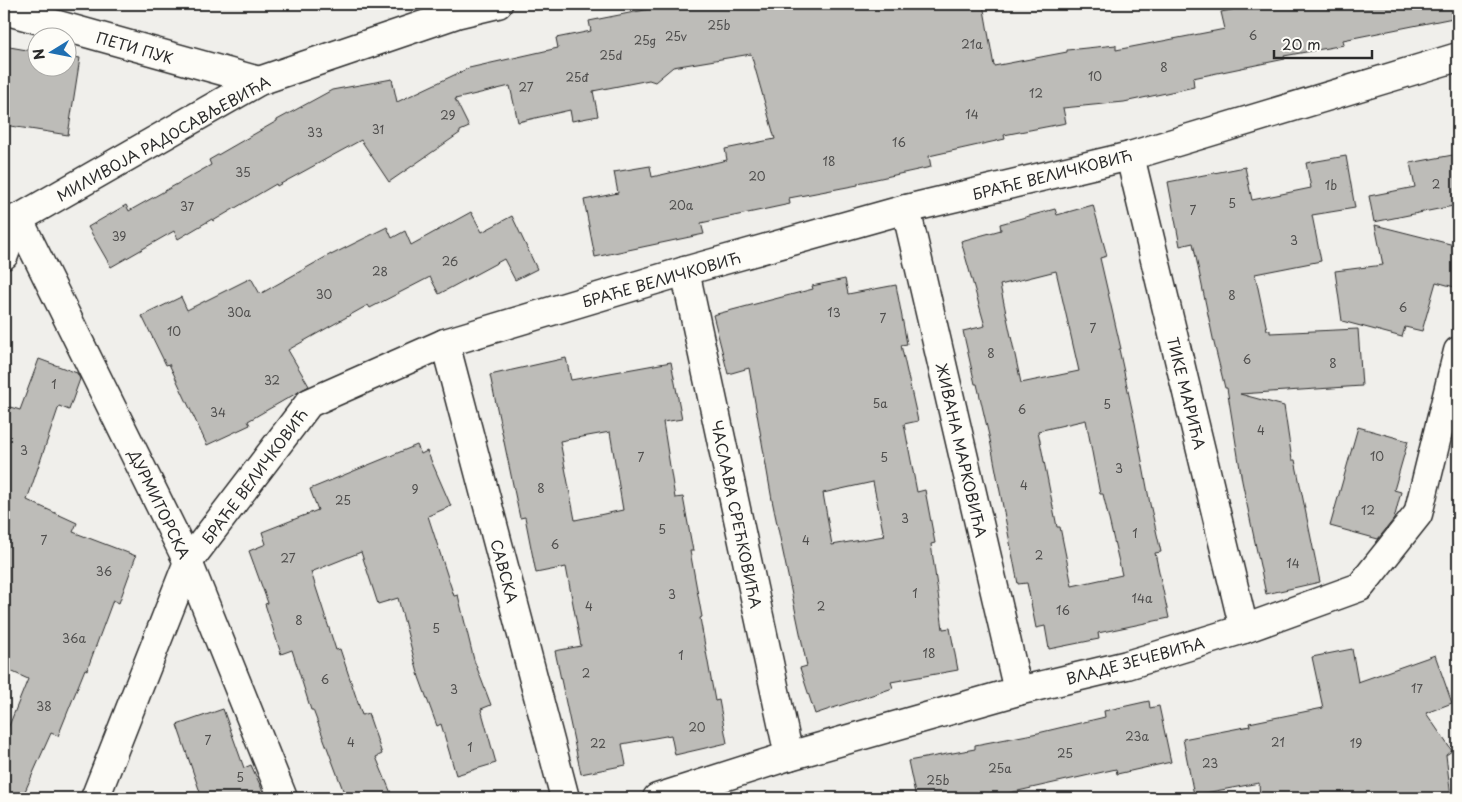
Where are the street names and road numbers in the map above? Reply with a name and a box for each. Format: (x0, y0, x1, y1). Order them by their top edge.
street label: ПЕТИ ПУК (94, 25, 176, 69)
street label: МИЛИВОЈА РАДОСАВЉЕВИЋА (52, 69, 274, 207)
street label: БРАЋЕ ВЕЛИЧКОВИЋ (970, 143, 1134, 205)
street label: БРАЋЕ ВЕЛИЧКОВИЋ (579, 245, 743, 313)
street label: ТИКЕ МАРИЋА (1162, 335, 1212, 451)
street label: ЖИВАНА МАРКОВИЋА (931, 360, 993, 540)
street label: БРАЋЕ ВЕЛИЧКОВИЋ (195, 404, 313, 548)
street label: ЧАСЛАВА СРЕЋКОВИЋА (706, 418, 768, 610)
street label: ДУРМИТОРСКА (123, 444, 196, 563)
street label: САВСКА (485, 537, 525, 605)
street label: ВЛАДЕ ЗЕЧЕВИЋА (1063, 630, 1207, 690)

